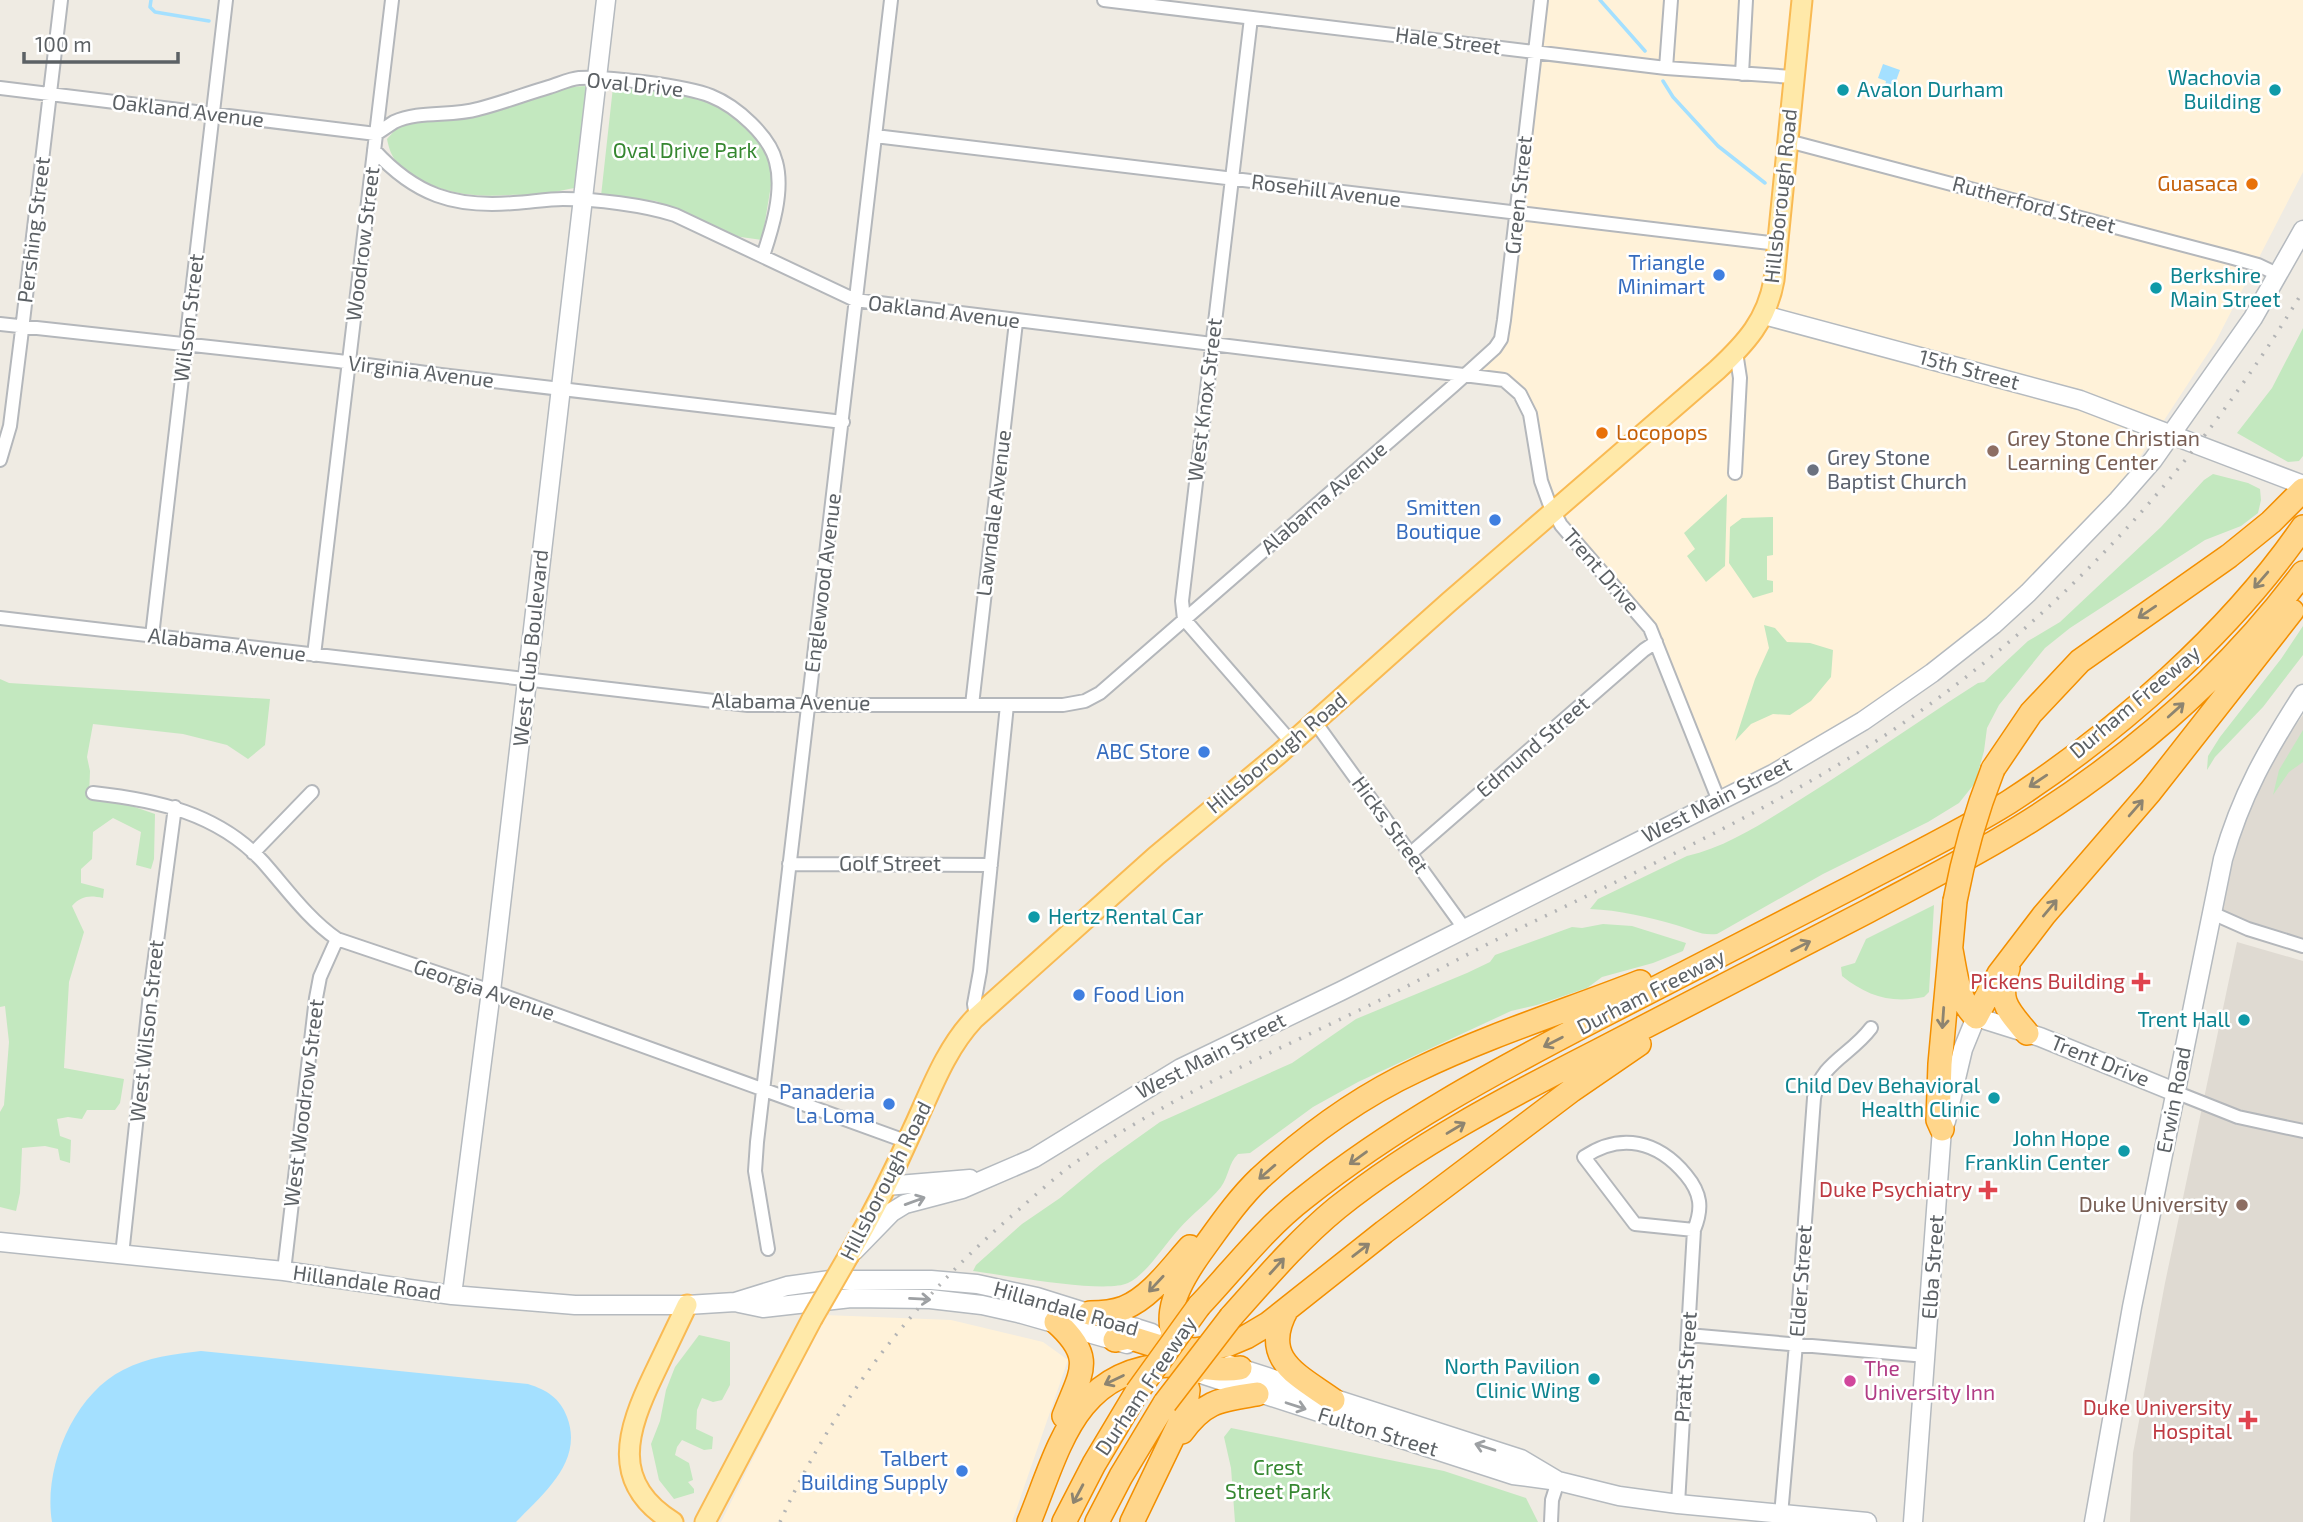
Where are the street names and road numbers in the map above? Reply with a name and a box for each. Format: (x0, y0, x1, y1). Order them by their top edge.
street label: Hale Street (1394, 21, 1502, 58)
street label: Oval Drive (586, 66, 685, 101)
street label: Oakland Avenue (111, 88, 266, 131)
street label: Hillsborough Road (1758, 107, 1801, 284)
street label: Green Street (1499, 134, 1536, 255)
street label: Pershing Street (11, 155, 54, 304)
street label: Woodrow Street (340, 165, 383, 322)
street label: Rosehill Avenue (1250, 168, 1402, 211)
street label: Rutherford Street (1950, 170, 2119, 237)
street label: Wilson Street (167, 252, 208, 383)
street label: Oakland Avenue (867, 289, 1022, 332)
street label: West Knox Street (1181, 317, 1226, 483)
street label: 15th Street (1916, 343, 2022, 394)
street label: Virginia Avenue (347, 349, 496, 392)
street label: Lawndale Avenue (970, 428, 1015, 597)
street label: Alabama Avenue (1255, 435, 1391, 558)
street label: Englewood Avenue (798, 492, 845, 674)
street label: Trent Drive (1558, 522, 1646, 618)
street label: West Club Boulevard (507, 548, 552, 748)
street label: Alabama Avenue (147, 621, 308, 666)
street label: Durham Freeway (2064, 639, 2204, 763)
street label: Hillsborough Road (1201, 686, 1351, 818)
street label: Alabama Avenue (711, 687, 871, 714)
street label: Edmund Street (1470, 690, 1594, 802)
street label: West Main Street (1637, 750, 1795, 847)
street label: Hicks Street (1348, 771, 1435, 878)
street label: Golf Street (839, 850, 941, 875)
street label: West Wilson Street (124, 938, 168, 1123)
street label: Durham Freeway (1572, 943, 1728, 1039)
street label: Georgia Avenue (411, 953, 558, 1024)
street label: West Woodrow Street (277, 997, 328, 1208)
street label: West Main Street (1131, 1006, 1289, 1103)
street label: Trent Drive (2047, 1028, 2154, 1091)
street label: Erwin Road (2150, 1044, 2195, 1155)
street label: Hillsborough Road (834, 1097, 936, 1264)
street label: Elba Street (1915, 1214, 1948, 1320)
street label: Elder Street (1783, 1224, 1816, 1338)
street label: Hillandale Road (291, 1259, 443, 1304)
street label: Hillandale Road (991, 1275, 1142, 1340)
street label: Pratt Street (1668, 1310, 1701, 1423)
street label: Durham Freeway (1089, 1311, 1201, 1460)
street label: Fulton Street (1315, 1400, 1441, 1461)

